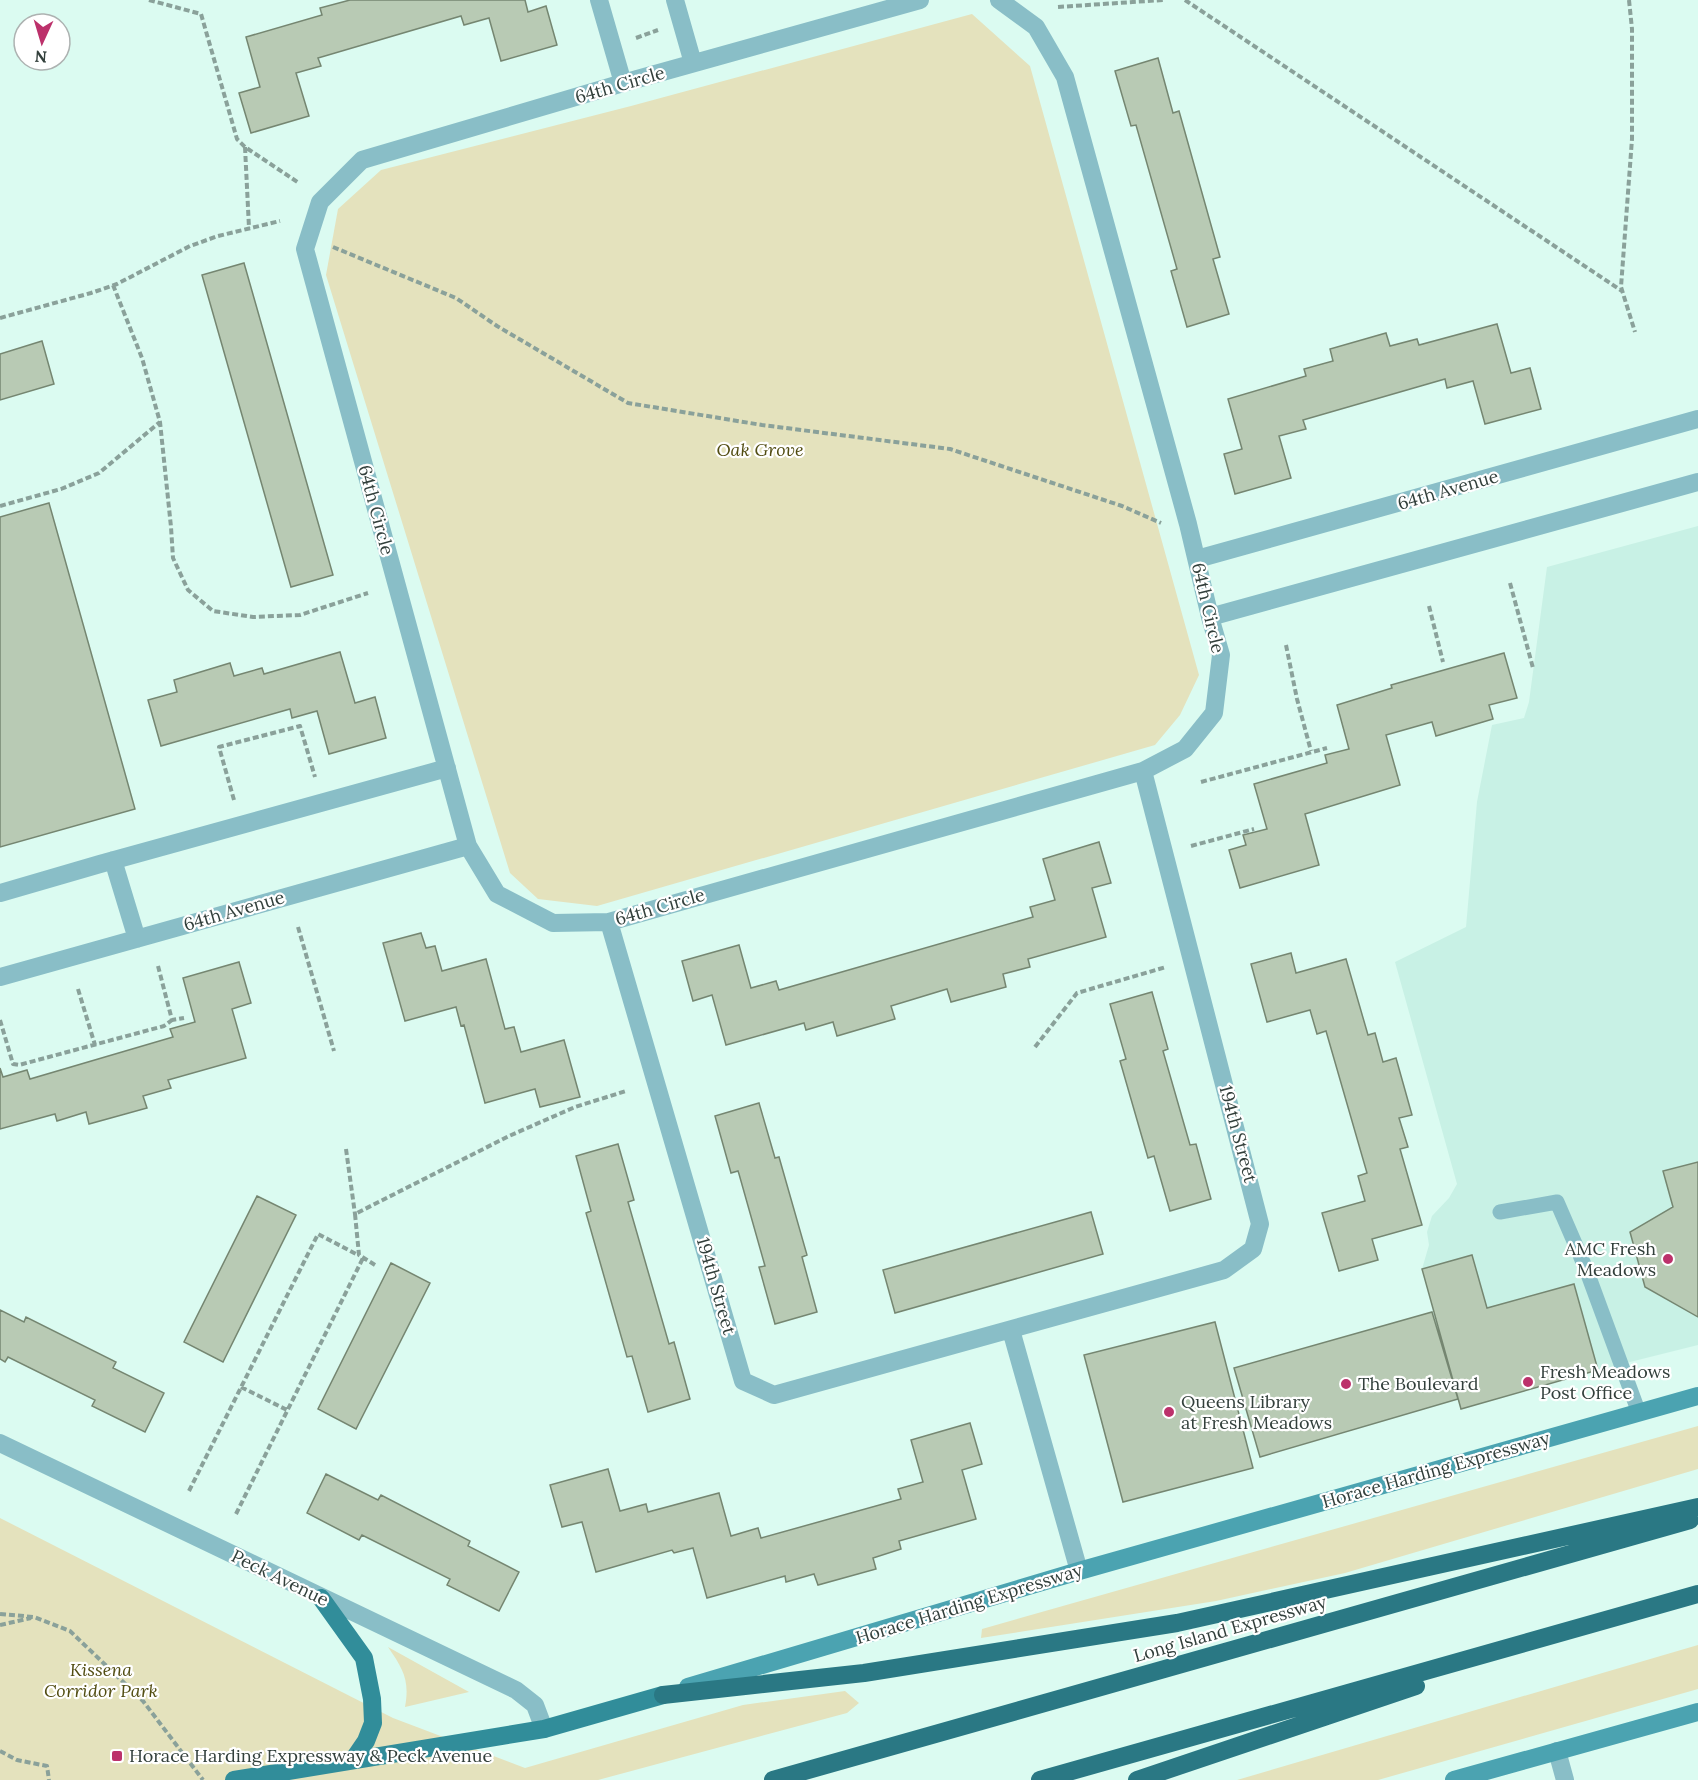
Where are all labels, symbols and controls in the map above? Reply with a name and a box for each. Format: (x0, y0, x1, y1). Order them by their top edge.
north arrow (12, 12, 72, 72)
text: N (34, 47, 48, 67)
street label: 64th Circle (572, 61, 668, 108)
park label: Oak Grove (716, 438, 804, 461)
street label: 64th Circle (353, 462, 400, 558)
street label: 64th Avenue (1395, 464, 1501, 515)
street label: 64th Circle (1187, 560, 1230, 656)
street label: 64th Circle (612, 883, 708, 930)
street label: 64th Avenue (181, 885, 287, 936)
street label: 194th Street (1214, 1082, 1263, 1185)
street label: 194th Street (692, 1235, 741, 1337)
place label: AMC Fresh Meadows (1564, 1237, 1656, 1281)
marker: AMC Fresh Meadows (1661, 1252, 1675, 1266)
place label: Fresh Meadows Post Office (1540, 1360, 1670, 1404)
place label: The Boulevard (1358, 1372, 1479, 1395)
marker: Fresh Meadows Post Office (1521, 1375, 1535, 1389)
marker: The Boulevard (1339, 1377, 1353, 1391)
place label: Queens Library at Fresh Meadows (1181, 1390, 1332, 1434)
marker: Queens Library at Fresh Meadows (1162, 1405, 1176, 1419)
street label: Horace Harding Expressway (1319, 1426, 1553, 1513)
street label: Peck Avenue (228, 1544, 333, 1611)
street label: Horace Harding Expressway (853, 1558, 1085, 1649)
street label: Long Island Expressway (1131, 1590, 1330, 1667)
park label: Kissena Corridor Park (44, 1658, 158, 1702)
place label: Horace Harding Expressway & Peck Avenue (129, 1744, 492, 1767)
marker: Horace Harding Expressway & Peck Avenue (110, 1749, 124, 1763)

